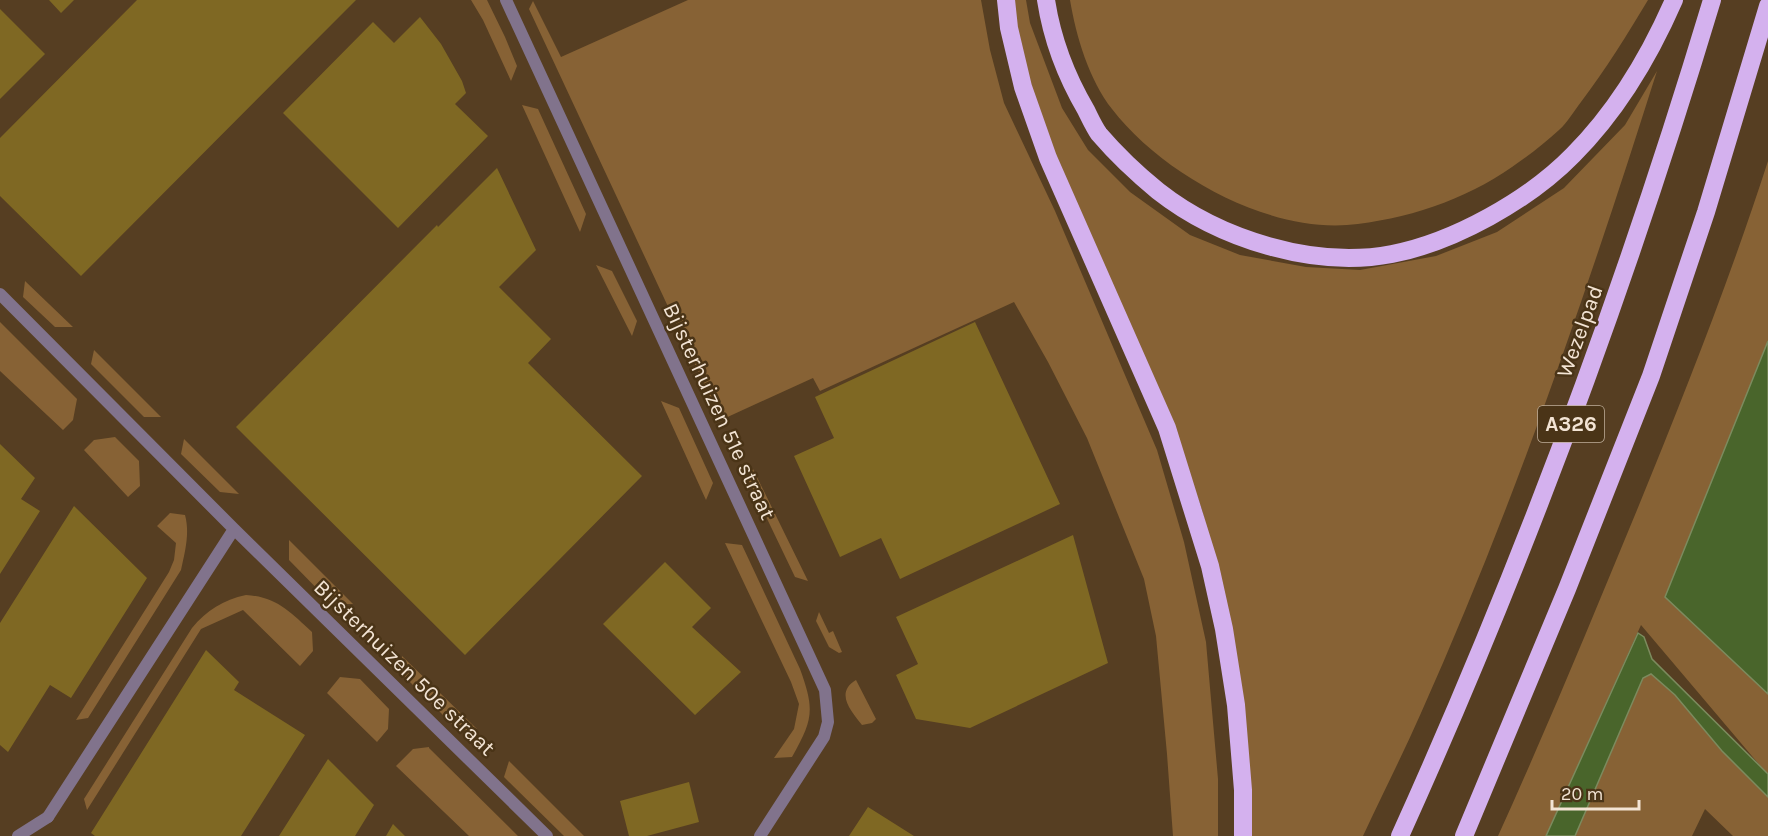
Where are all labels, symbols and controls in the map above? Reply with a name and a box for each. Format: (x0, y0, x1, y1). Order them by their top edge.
street label: Wezelpad (1551, 282, 1609, 381)
street label: Bijsterhuizen 51e straat (657, 299, 781, 524)
road number: A326 (1538, 406, 1604, 442)
street label: Bijsterhuizen 50e straat (308, 574, 500, 761)
scale bar (1552, 773, 1639, 811)
text: 20 m (1561, 783, 1603, 805)

